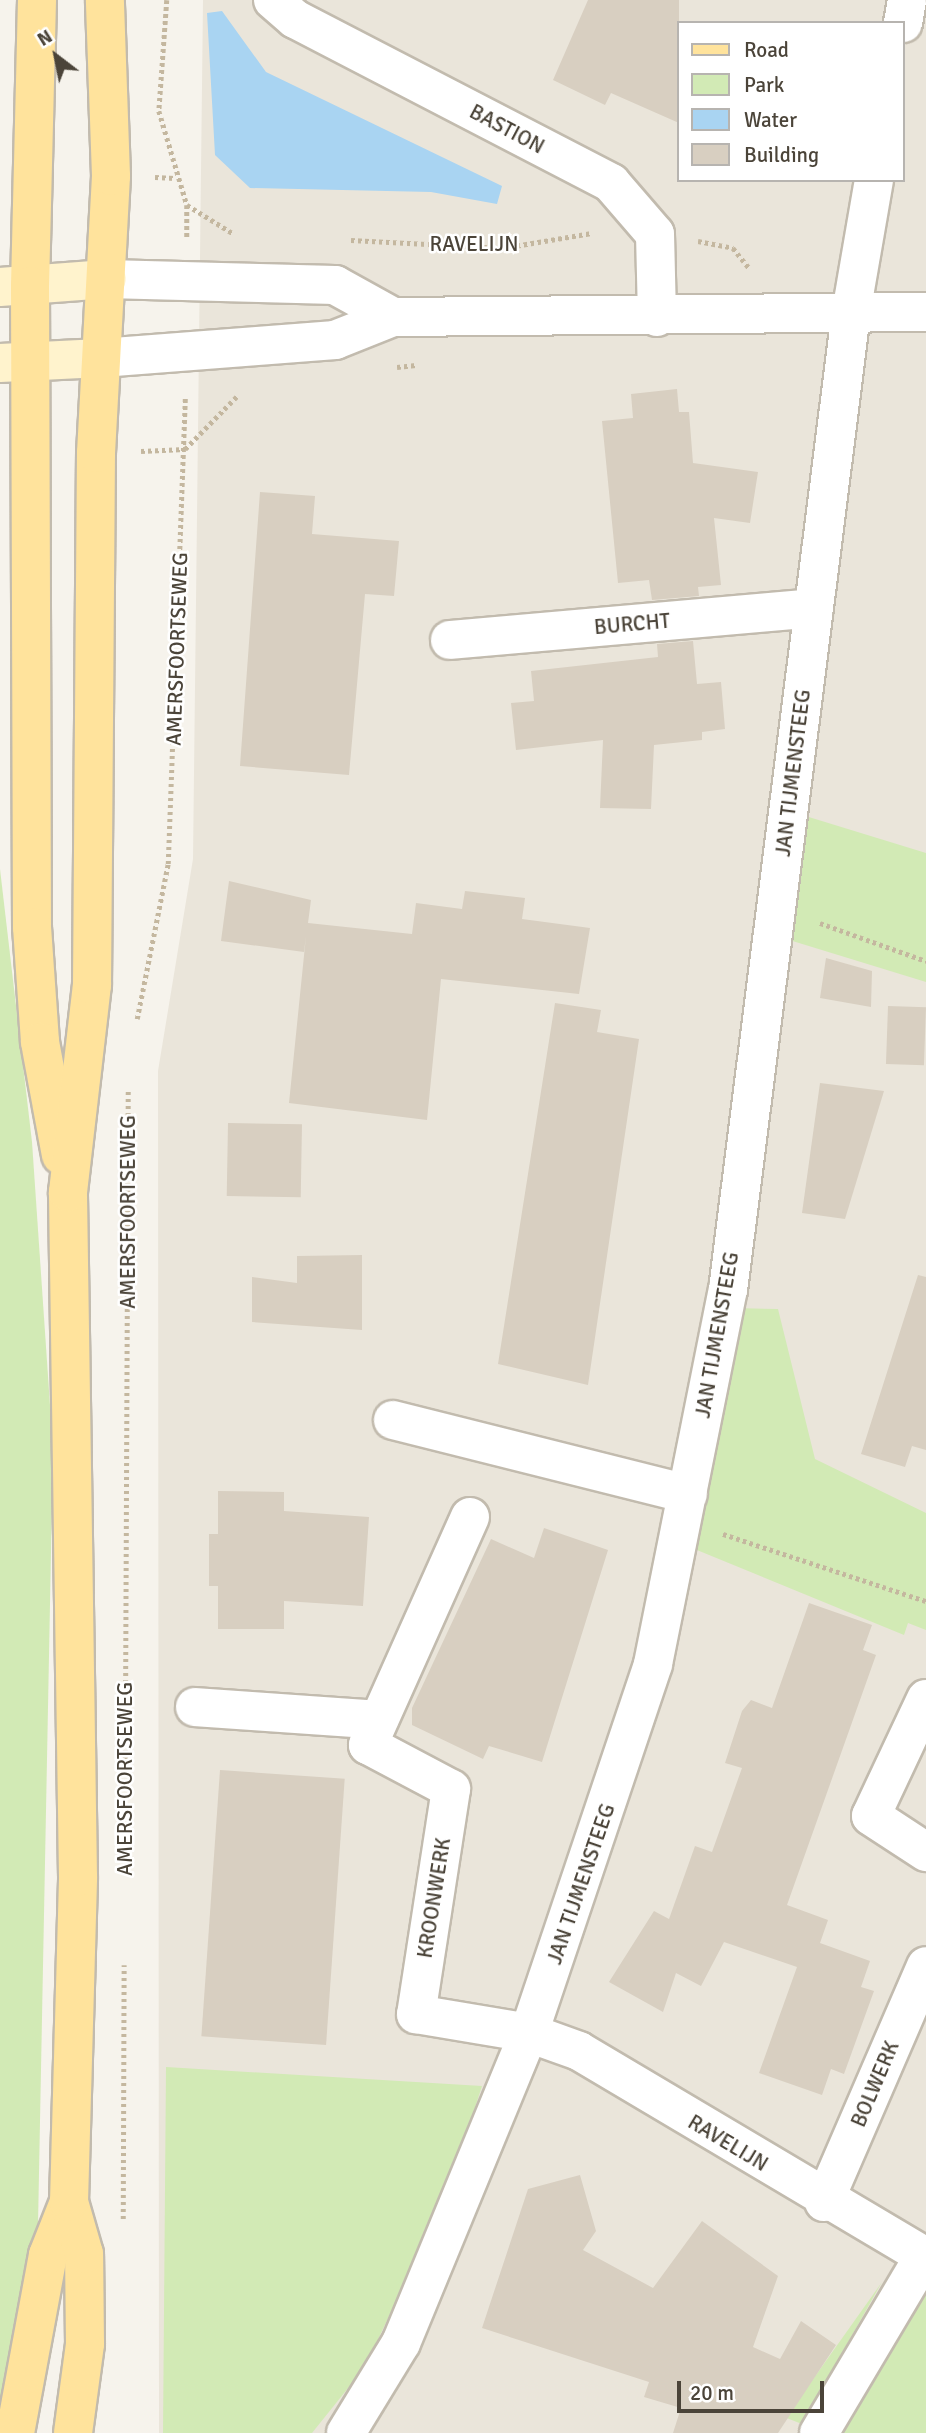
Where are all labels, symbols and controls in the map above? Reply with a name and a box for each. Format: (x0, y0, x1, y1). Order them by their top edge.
north arrow (21, 21, 91, 91)
legend (678, 21, 905, 182)
text: N (33, 25, 57, 52)
text: Road (744, 37, 789, 63)
text: Park (744, 72, 784, 98)
street label: BASTION (465, 99, 549, 159)
text: Water (744, 107, 797, 133)
text: Building (744, 142, 819, 168)
street label: RAVELIJN (430, 231, 518, 257)
street label: AMERSFOORTSEWEG (161, 552, 193, 746)
street label: BURCHT (593, 608, 671, 640)
street label: JAN TIJMENSTEEG (770, 688, 816, 858)
street label: AMERSFOORTSEWEG (115, 1115, 141, 1309)
street label: JAN TIJMENSTEEG (690, 1250, 744, 1420)
street label: AMERSFOORTSEWEG (112, 1682, 138, 1876)
street label: JAN TIJMENSTEEG (542, 1800, 620, 1968)
street label: KROONWERK (412, 1836, 456, 1960)
street label: BOLWERK (846, 2037, 904, 2131)
street label: RAVELIJN (683, 2109, 773, 2177)
scale bar (681, 2366, 828, 2410)
text: 20 m (690, 2380, 734, 2406)

